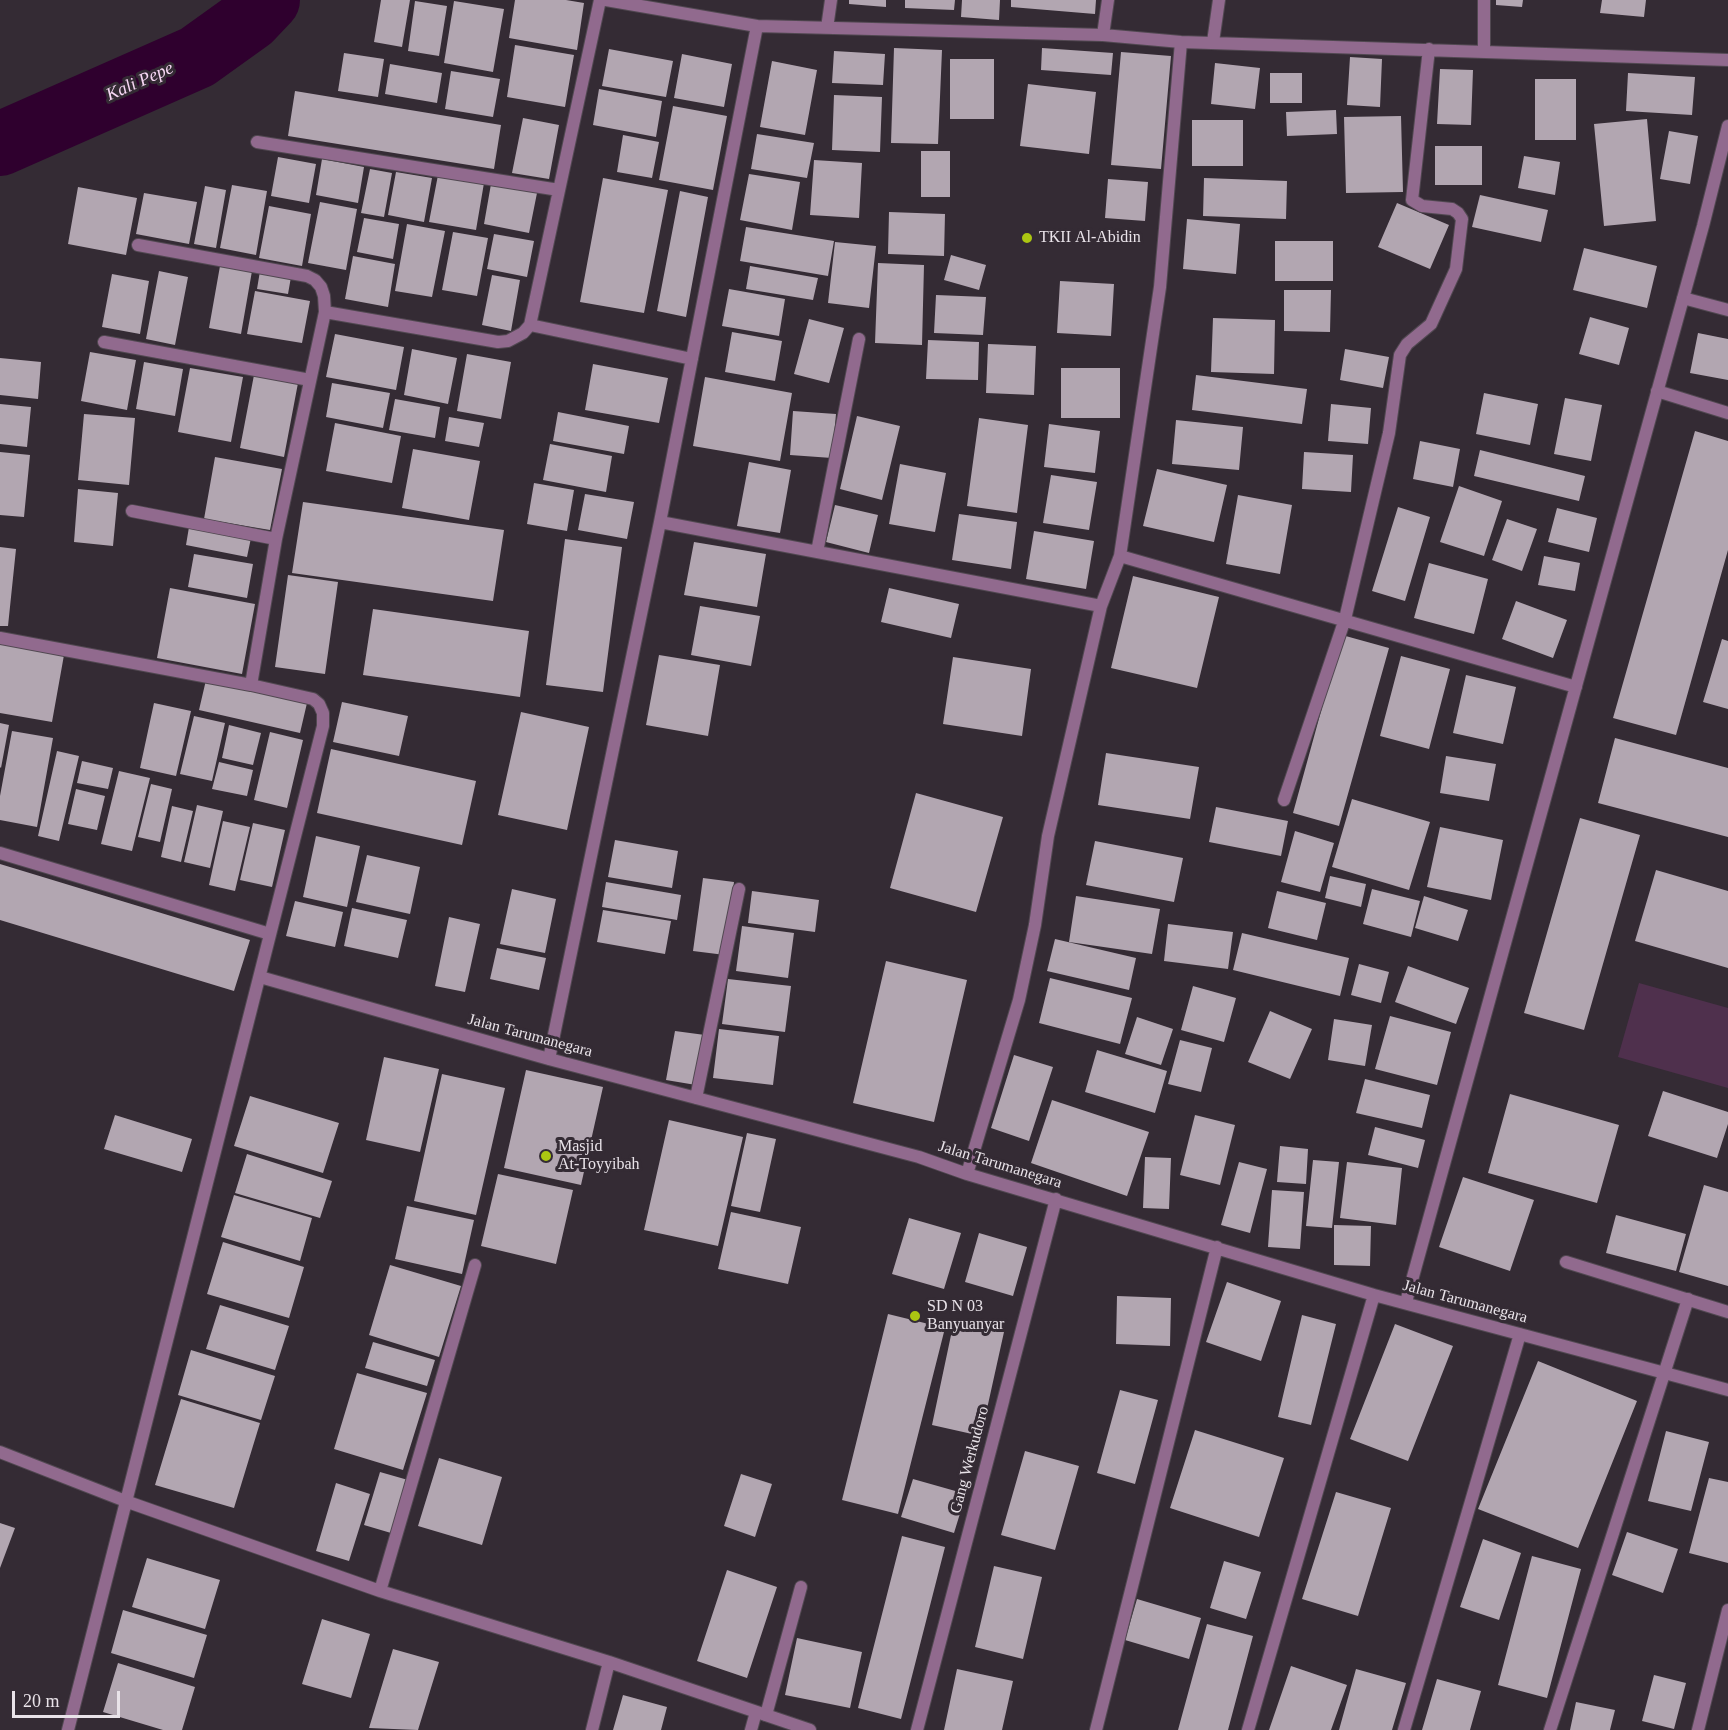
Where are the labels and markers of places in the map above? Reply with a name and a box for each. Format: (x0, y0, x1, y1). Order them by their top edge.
place label: TKII Al-Abidin (1039, 228, 1141, 248)
marker: TKII Al-Abidin (1020, 231, 1034, 245)
place label: Masjid At-Toyyibah (558, 1137, 640, 1175)
marker: Masjid At-Toyyibah (539, 1149, 553, 1163)
place label: SD N 03 Banyuanyar (927, 1297, 1004, 1335)
marker: SD N 03 Banyuanyar (908, 1309, 922, 1323)

